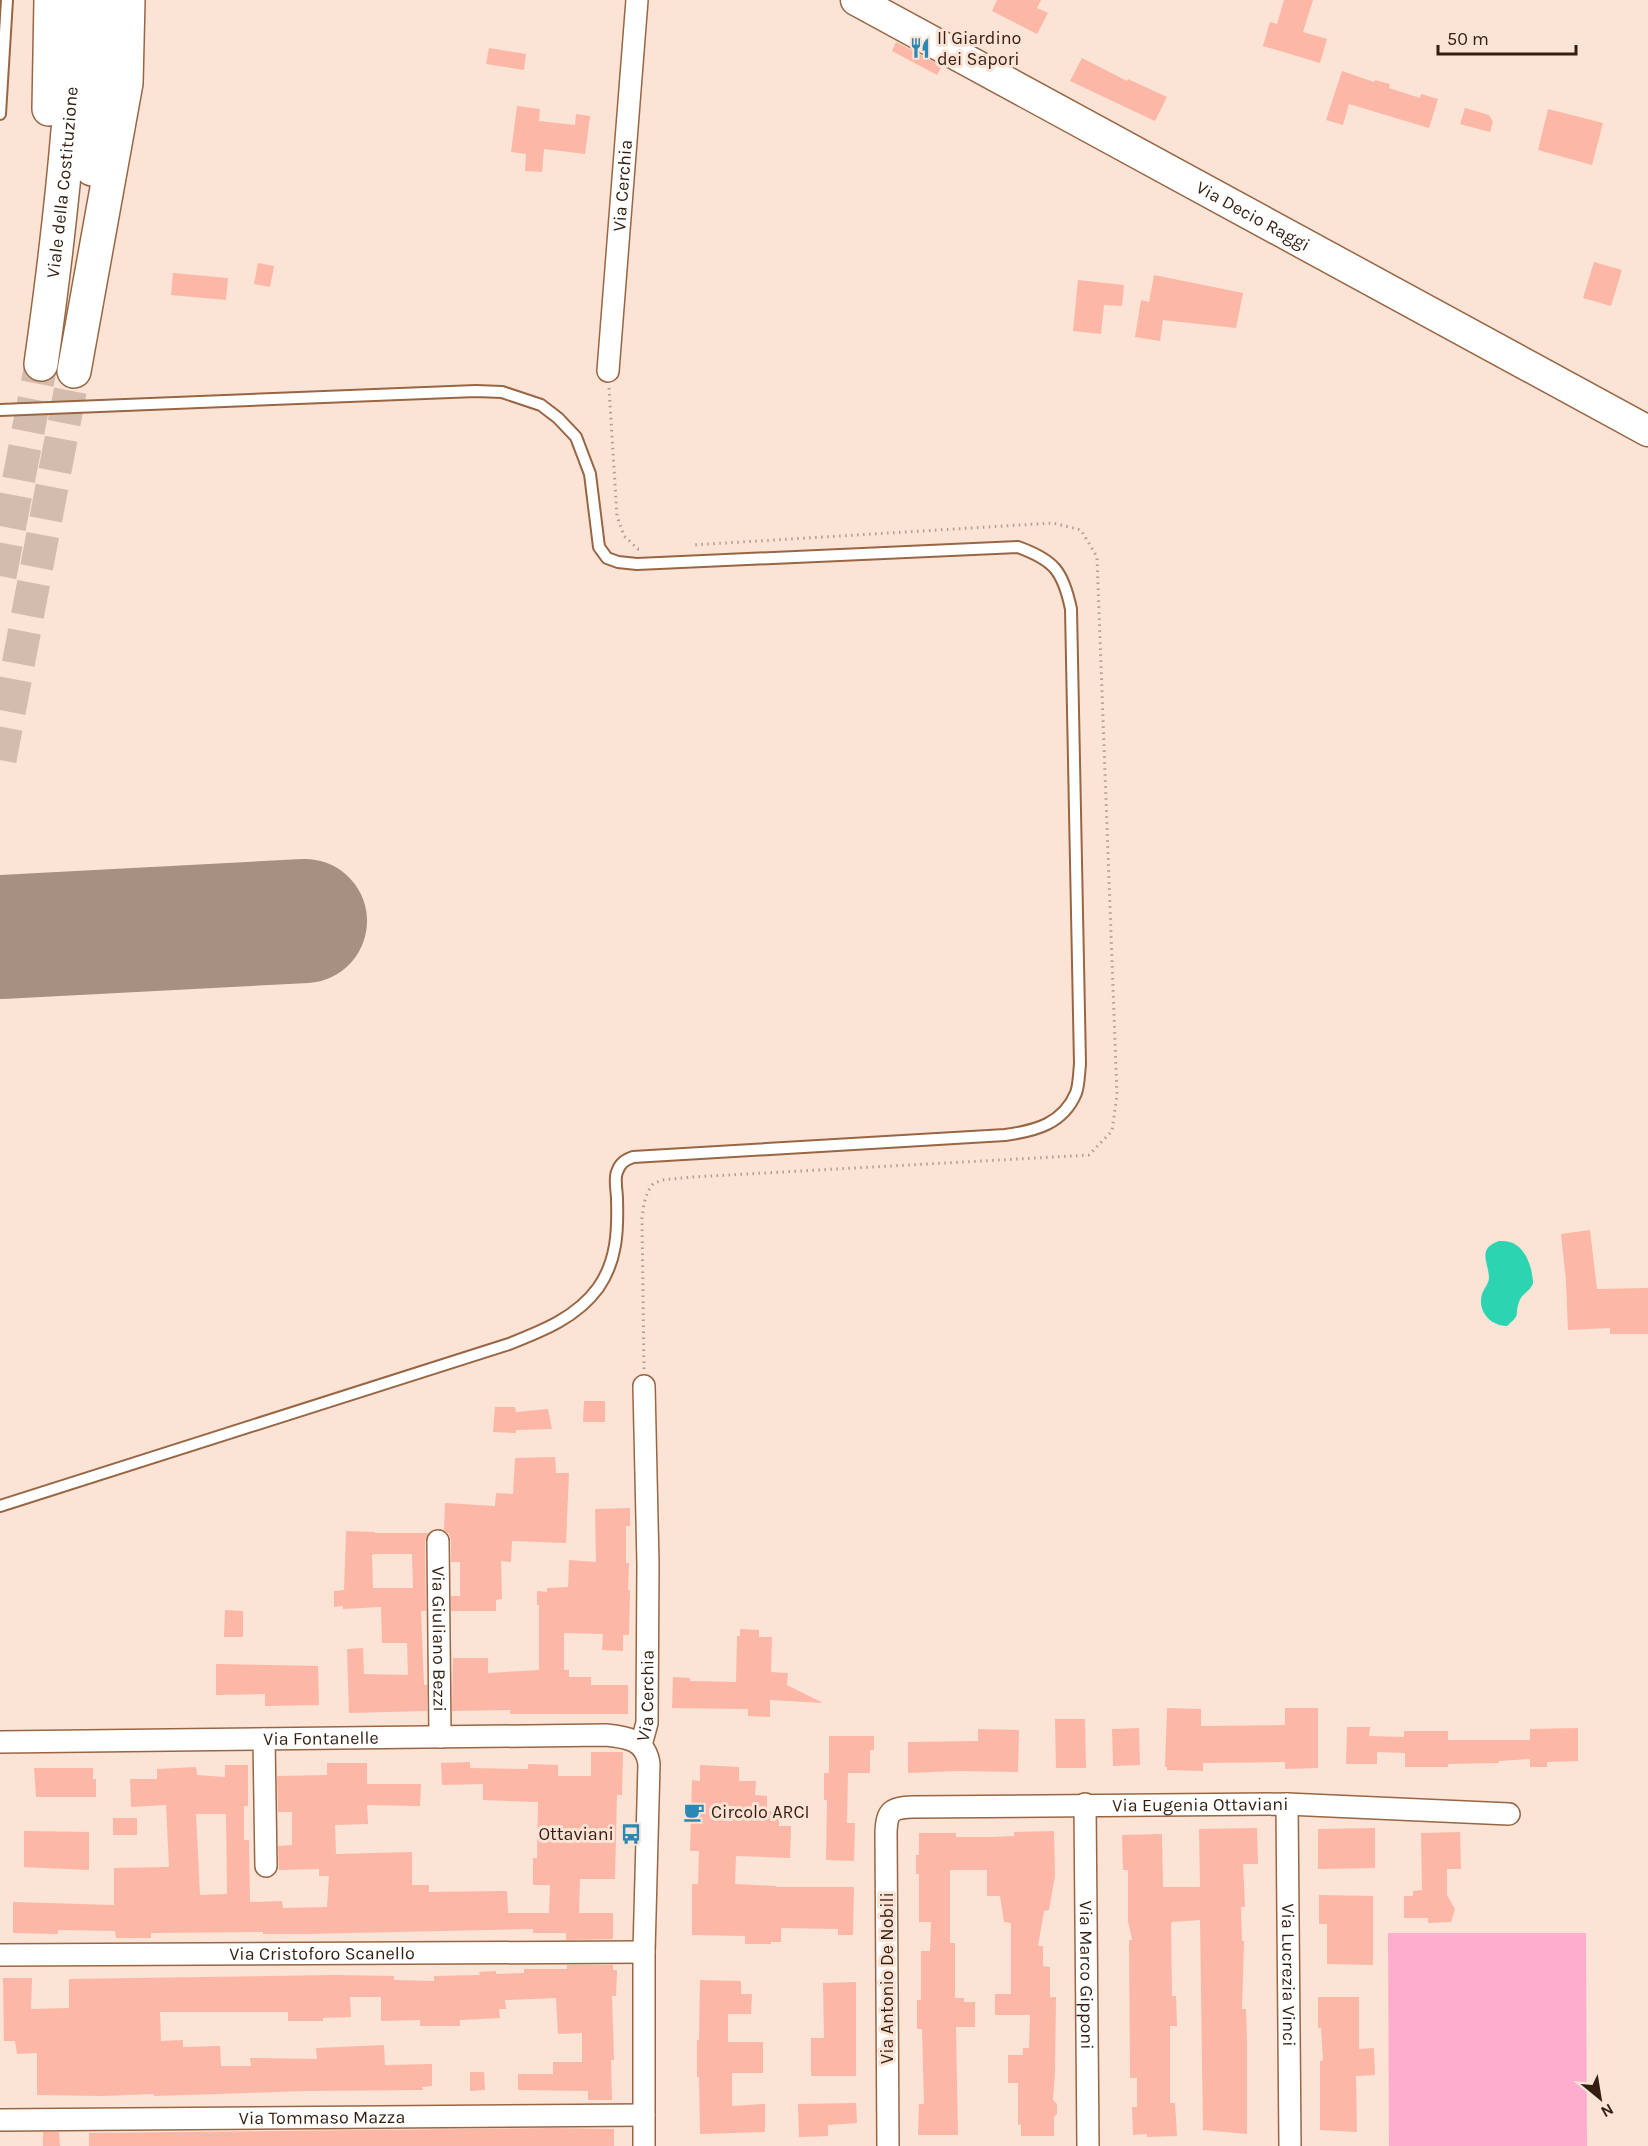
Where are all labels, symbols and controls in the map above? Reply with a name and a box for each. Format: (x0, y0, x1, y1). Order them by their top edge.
scale bar (1438, 18, 1576, 56)
place label: Il Giardino dei Sapori (937, 27, 1021, 70)
text: 50 m (1447, 28, 1489, 50)
restaurant icon: Il Giardino dei Sapori (908, 36, 932, 60)
street label: Viale della Costituzione (42, 86, 83, 279)
street label: Via Cerchia (608, 139, 637, 232)
street label: Via Decio Raggi (1192, 176, 1314, 256)
street label: Via Giuliano Bezzi (427, 1566, 451, 1712)
street label: Via Cerchia (631, 1650, 658, 1744)
street label: Via Fontanelle (263, 1727, 379, 1750)
street label: Via Eugenia Ottaviani (1112, 1793, 1289, 1816)
cafe icon: Circolo ARCI (682, 1800, 706, 1824)
place label: Circolo ARCI (711, 1801, 810, 1823)
bus stop icon: Ottaviani (619, 1822, 643, 1846)
place label: Ottaviani (538, 1823, 614, 1845)
street label: Via Antonio De Nobili (876, 1892, 898, 2064)
street label: Via Marco Gipponi (1075, 1900, 1098, 2050)
street label: Via Lucrezia Vinci (1277, 1903, 1300, 2047)
street label: Via Cristoforo Scanello (229, 1942, 415, 1965)
north arrow (1570, 2068, 1630, 2128)
text: N (1598, 2099, 1617, 2122)
street label: Via Tommaso Mazza (239, 2106, 405, 2129)

